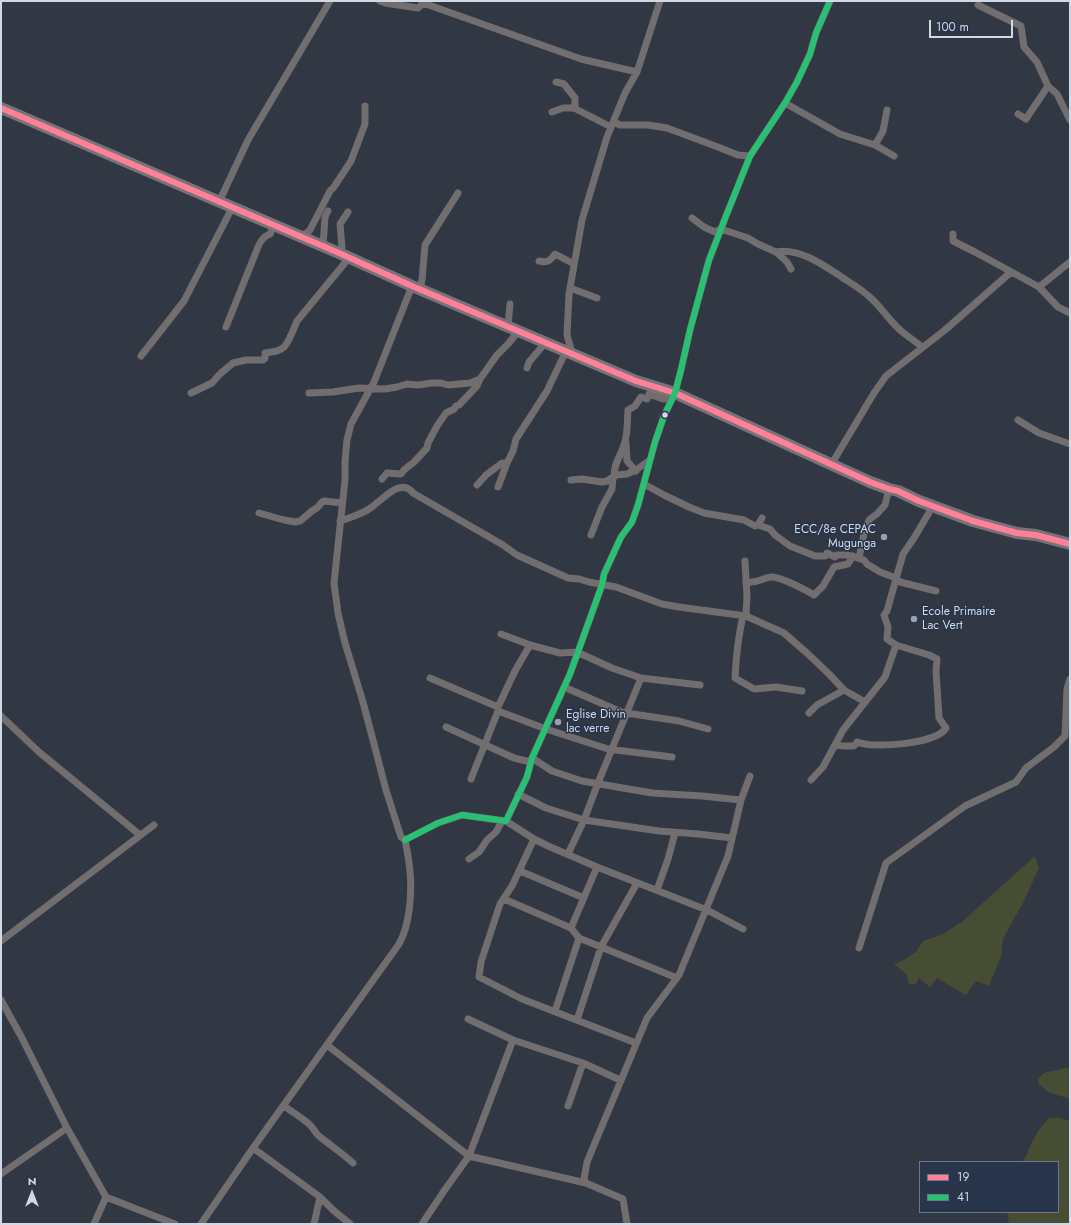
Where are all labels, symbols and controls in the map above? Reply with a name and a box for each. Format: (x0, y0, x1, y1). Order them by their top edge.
scale bar (931, 12, 1015, 38)
text: 100 m (936, 18, 969, 36)
unlabelled marker (660, 410, 670, 420)
place label: ECC/8e CEPAC Mugunga (794, 523, 876, 551)
marker: ECC/8e CEPAC Mugunga (879, 532, 889, 542)
place label: Ecole Primaire Lac Vert (922, 605, 995, 633)
marker: Ecole Primaire Lac Vert (909, 614, 919, 624)
place label: Eglise Divin lac verre (566, 708, 626, 736)
marker: Eglise Divin lac verre (553, 717, 563, 727)
legend (919, 1161, 1059, 1213)
text: 19 (957, 1168, 969, 1186)
north arrow (12, 1173, 52, 1213)
text: N (28, 1173, 36, 1189)
text: 41 (957, 1188, 969, 1206)

